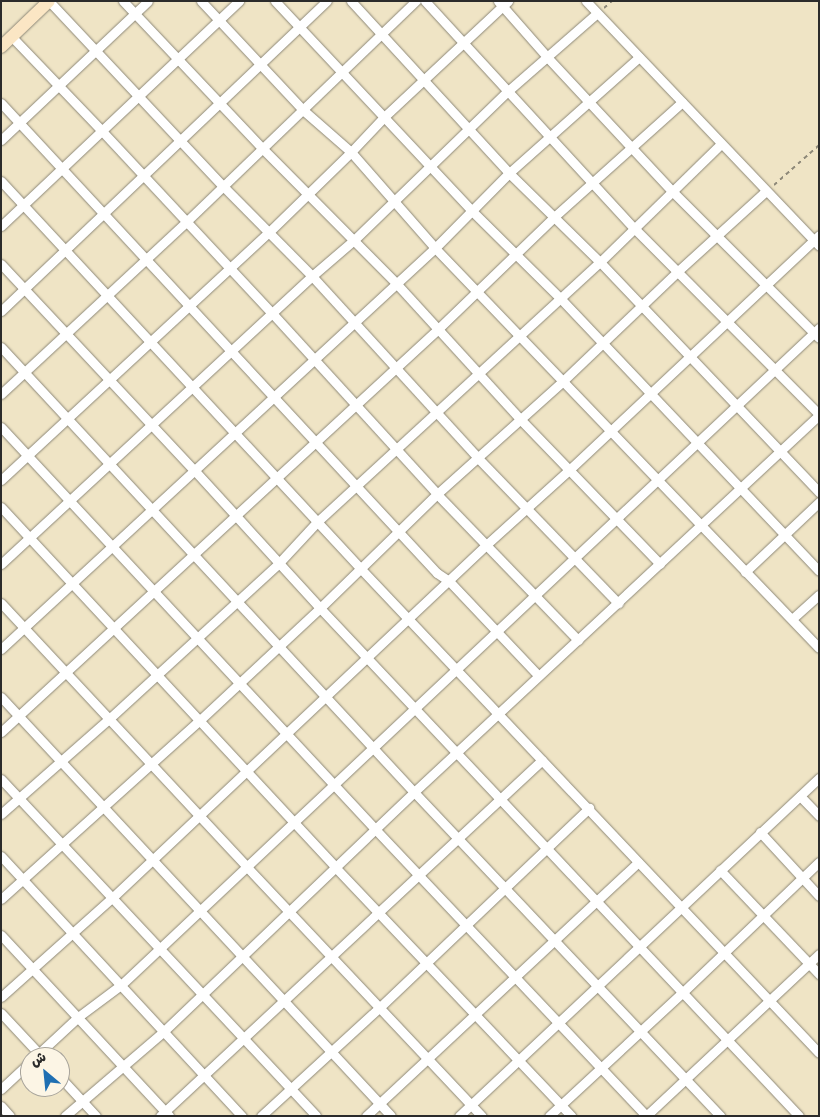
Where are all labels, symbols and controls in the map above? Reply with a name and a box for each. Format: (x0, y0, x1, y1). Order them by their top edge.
north arrow (20, 1047, 70, 1097)
text: ش (27, 1048, 49, 1071)

